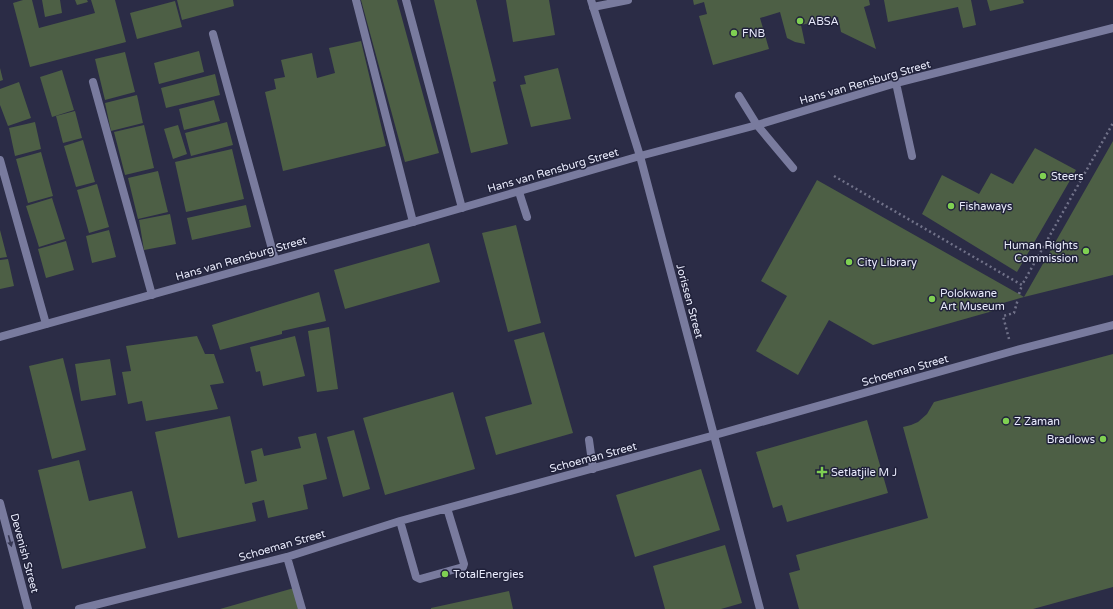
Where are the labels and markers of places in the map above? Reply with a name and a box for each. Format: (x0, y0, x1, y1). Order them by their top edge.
place label: ABSA (808, 15, 839, 28)
marker: ABSA (795, 16, 805, 26)
place label: FNB (742, 27, 766, 40)
marker: FNB (729, 28, 739, 38)
place label: Steers (1051, 170, 1084, 183)
marker: Steers (1038, 171, 1048, 181)
place label: Fishaways (959, 200, 1012, 213)
marker: Fishaways (946, 201, 956, 211)
place label: Human Rights Commission (1004, 239, 1078, 265)
marker: Human Rights Commission (1081, 246, 1091, 256)
place label: City Library (857, 256, 917, 269)
marker: City Library (844, 257, 854, 267)
place label: Polokwane Art Museum (940, 287, 1005, 313)
marker: Polokwane Art Museum (927, 294, 937, 304)
place label: Z Zaman (1014, 415, 1060, 428)
marker: Z Zaman (1001, 416, 1011, 426)
place label: Bradlows (1047, 433, 1095, 446)
marker: Bradlows (1098, 434, 1108, 444)
marker: Setlatjile M J (816, 466, 828, 478)
place label: Setlatjile M J (831, 466, 897, 479)
place label: TotalEnergies (453, 568, 524, 581)
marker: TotalEnergies (440, 569, 450, 579)

